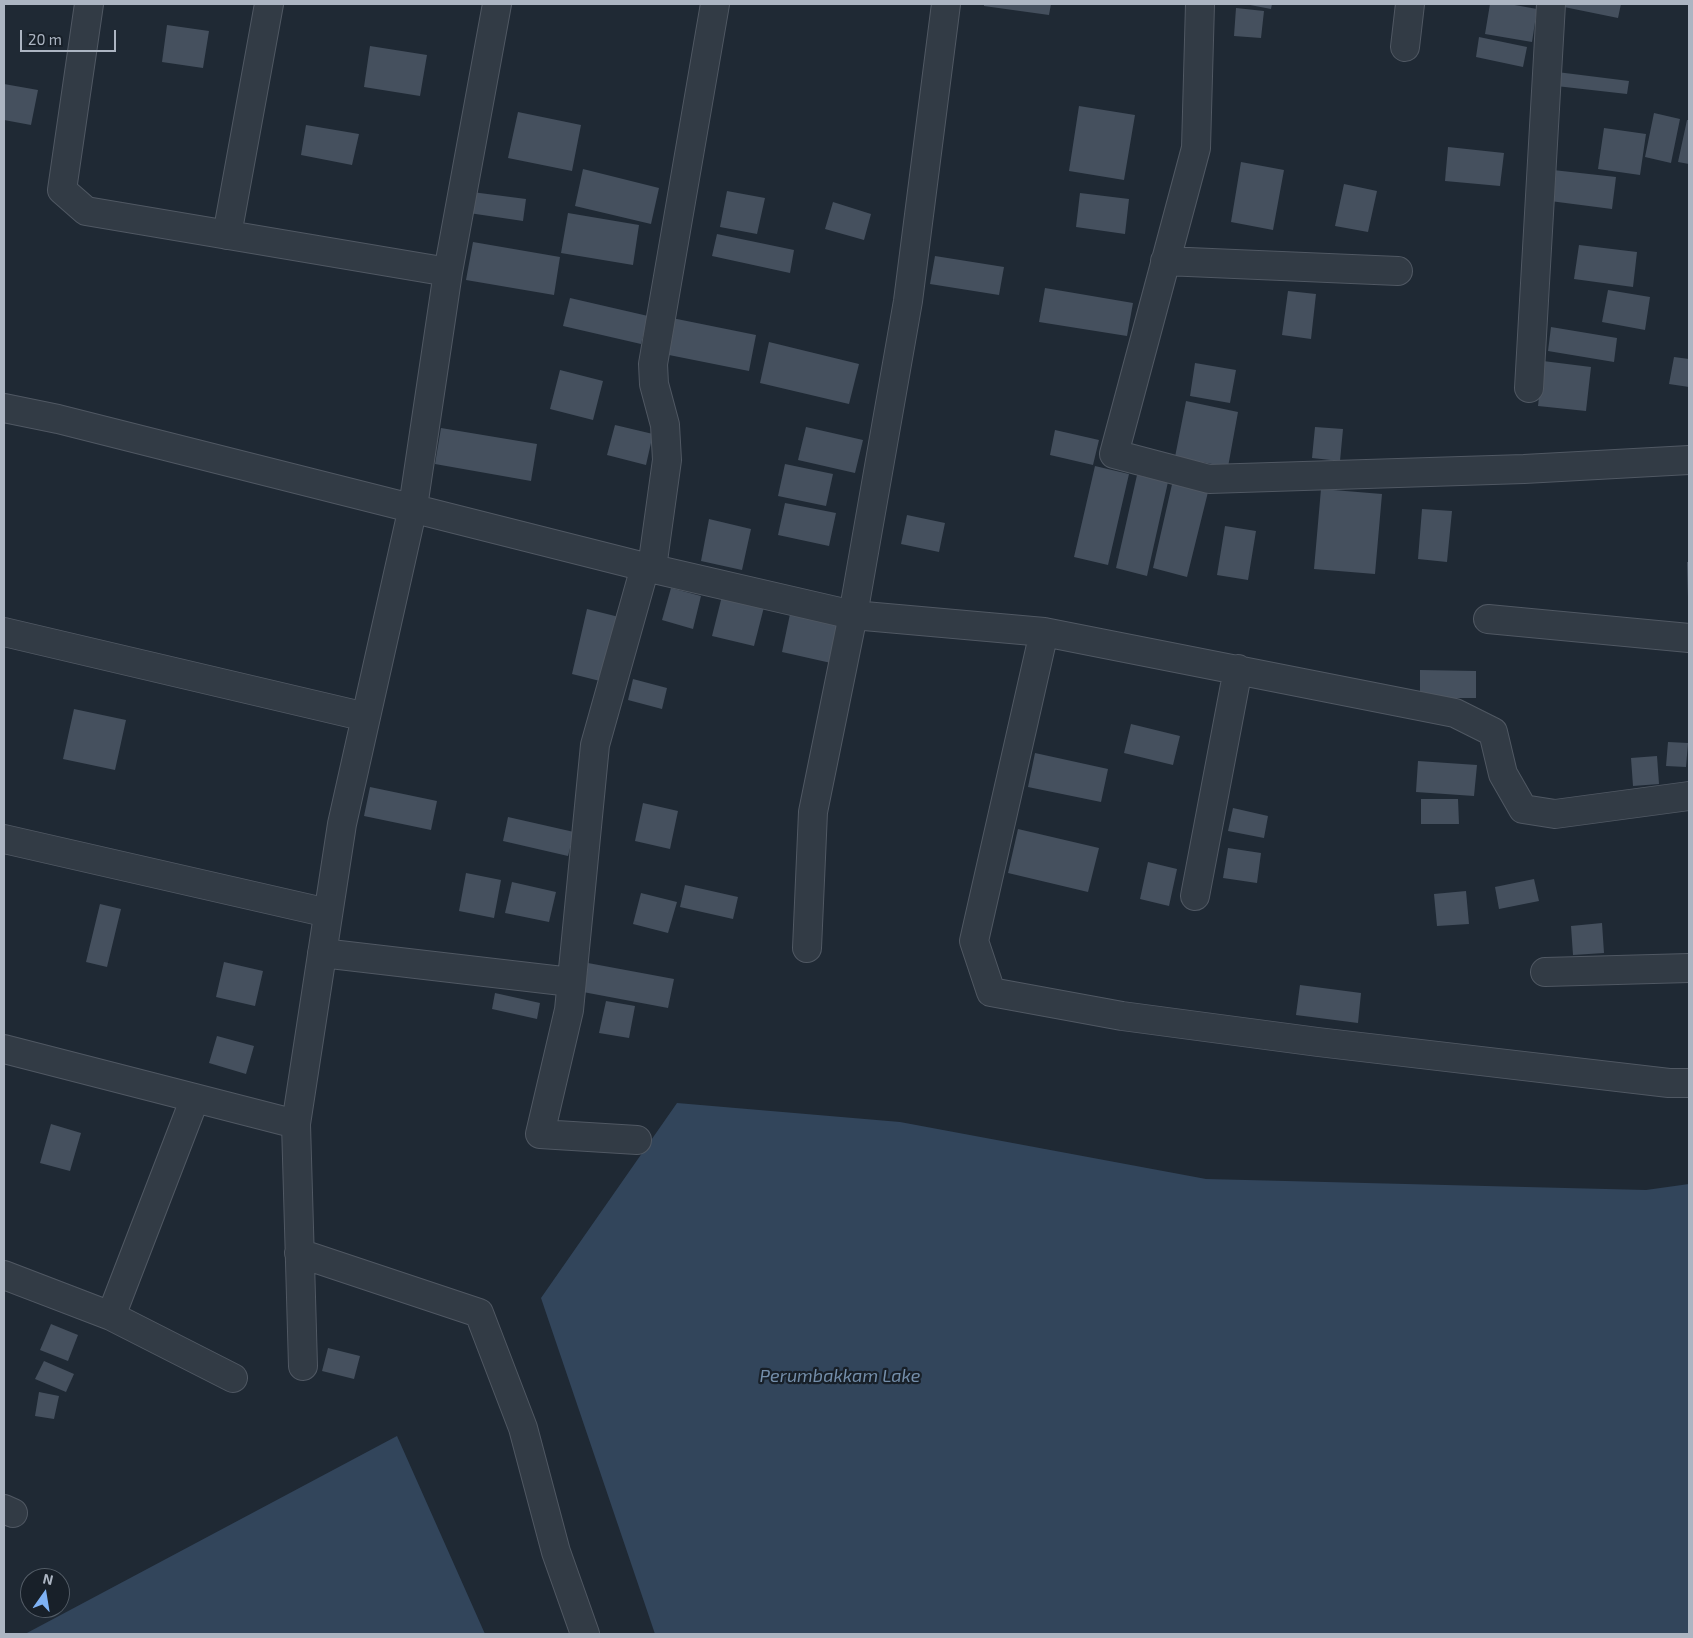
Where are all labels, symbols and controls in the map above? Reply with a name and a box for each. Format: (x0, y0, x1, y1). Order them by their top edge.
scale bar (22, 20, 119, 52)
text: 20 m (28, 30, 62, 48)
water label: Perumbakkam Lake (759, 1365, 921, 1387)
north arrow (20, 1568, 70, 1618)
text: N (41, 1569, 55, 1588)

